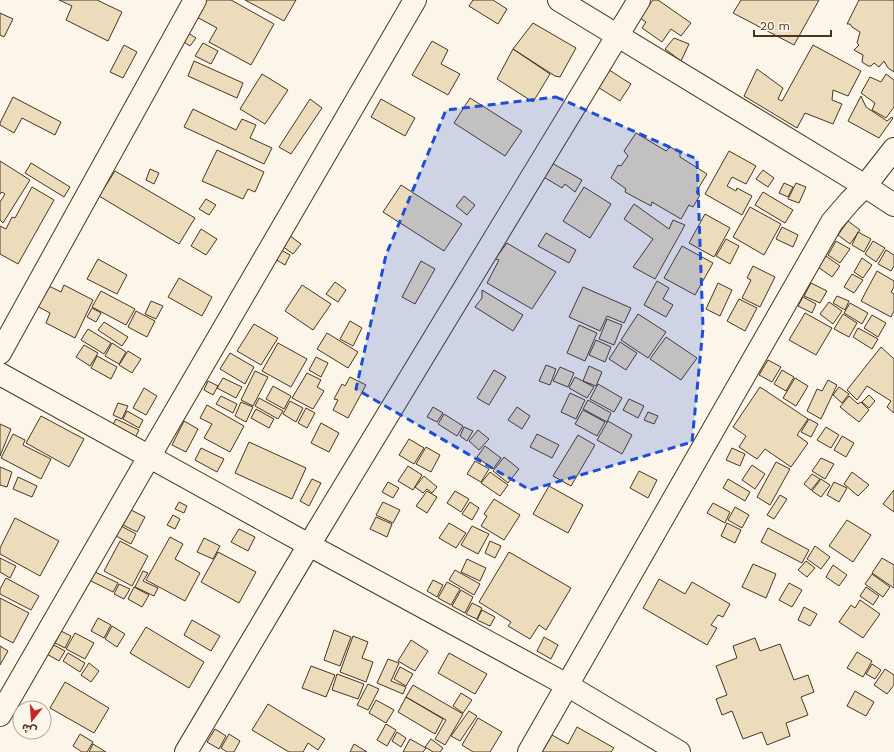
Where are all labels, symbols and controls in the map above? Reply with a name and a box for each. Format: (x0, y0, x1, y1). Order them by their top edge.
scale bar (754, 12, 831, 38)
text: 20 m (760, 19, 790, 33)
north arrow (12, 700, 52, 740)
text: ش (20, 721, 38, 738)

